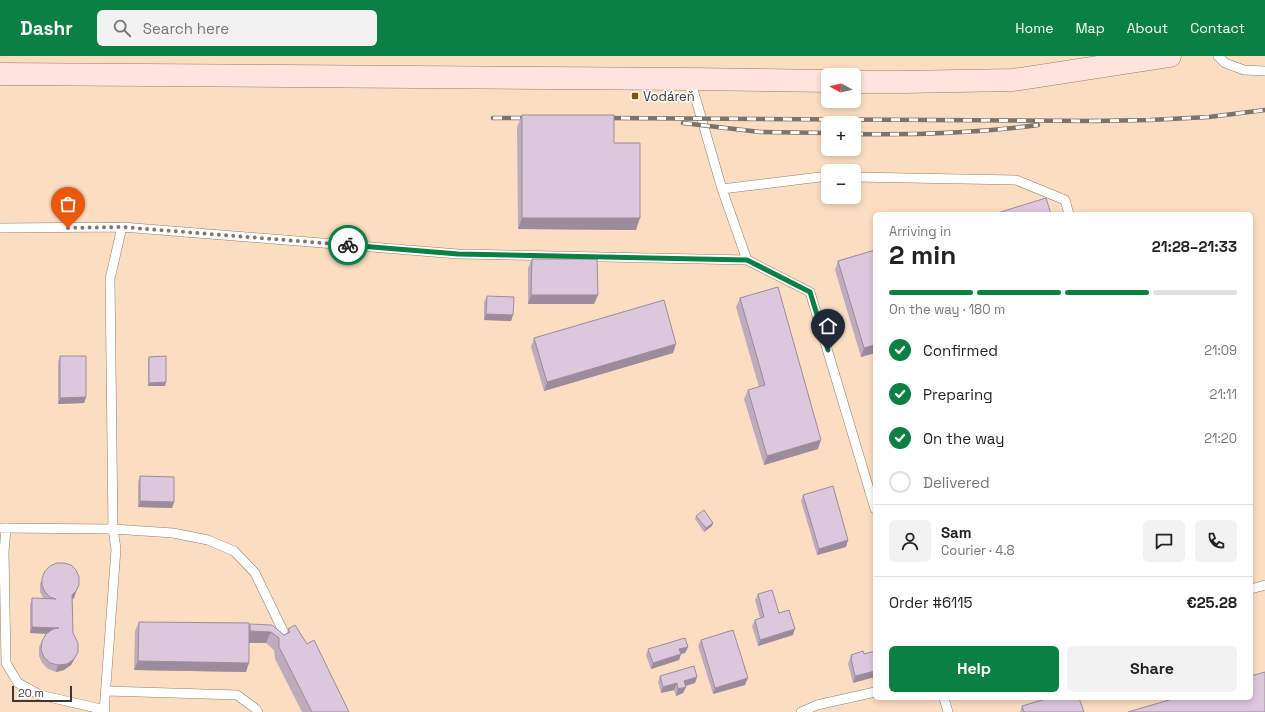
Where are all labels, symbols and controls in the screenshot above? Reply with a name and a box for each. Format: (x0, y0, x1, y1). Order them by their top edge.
search box (97, 10, 377, 46)
text: Dashr (20, 16, 73, 41)
icon: search (111, 17, 133, 39)
text: Search here (143, 19, 229, 38)
text: Home (1015, 19, 1053, 37)
text: Map (1075, 19, 1105, 37)
text: About (1127, 19, 1168, 37)
text: Contact (1190, 19, 1245, 37)
north arrow (821, 68, 861, 108)
map controls (821, 68, 861, 204)
place label: Vodáreň (643, 88, 695, 105)
marker: Vodáreň (630, 91, 640, 101)
button: + (821, 116, 861, 156)
button: − (821, 164, 861, 204)
pin (51, 187, 85, 228)
icon: bag (57, 193, 79, 215)
text: Arriving in (889, 223, 951, 240)
courier (328, 225, 368, 265)
icon: bike (337, 234, 359, 256)
text: 21:28–21:33 (1152, 237, 1237, 256)
text: 2 min (889, 238, 956, 272)
text: On the way · 180 m (889, 301, 1005, 318)
pin (811, 309, 845, 350)
icon: home (817, 315, 839, 337)
icon: check (889, 339, 911, 361)
text: Confirmed (923, 341, 998, 360)
text: 21:09 (1204, 342, 1237, 359)
icon: check (889, 383, 911, 405)
text: Preparing (923, 385, 993, 404)
text: 21:11 (1210, 386, 1237, 403)
icon: check (889, 427, 911, 449)
text: On the way (923, 429, 1004, 448)
text: 21:20 (1204, 430, 1237, 447)
text: Delivered (923, 473, 990, 492)
button: person (889, 520, 931, 562)
button: chat (1143, 520, 1185, 562)
button: phone (1195, 520, 1237, 562)
text: Sam (941, 523, 972, 542)
text: Courier · 4.8 (941, 542, 1015, 559)
text: Order #6115 (889, 593, 973, 612)
text: €25.28 (1187, 593, 1237, 612)
button: Help (889, 646, 1059, 692)
button: Share (1067, 646, 1237, 692)
scale bar (12, 684, 72, 703)
text: 20 m (18, 686, 44, 700)

